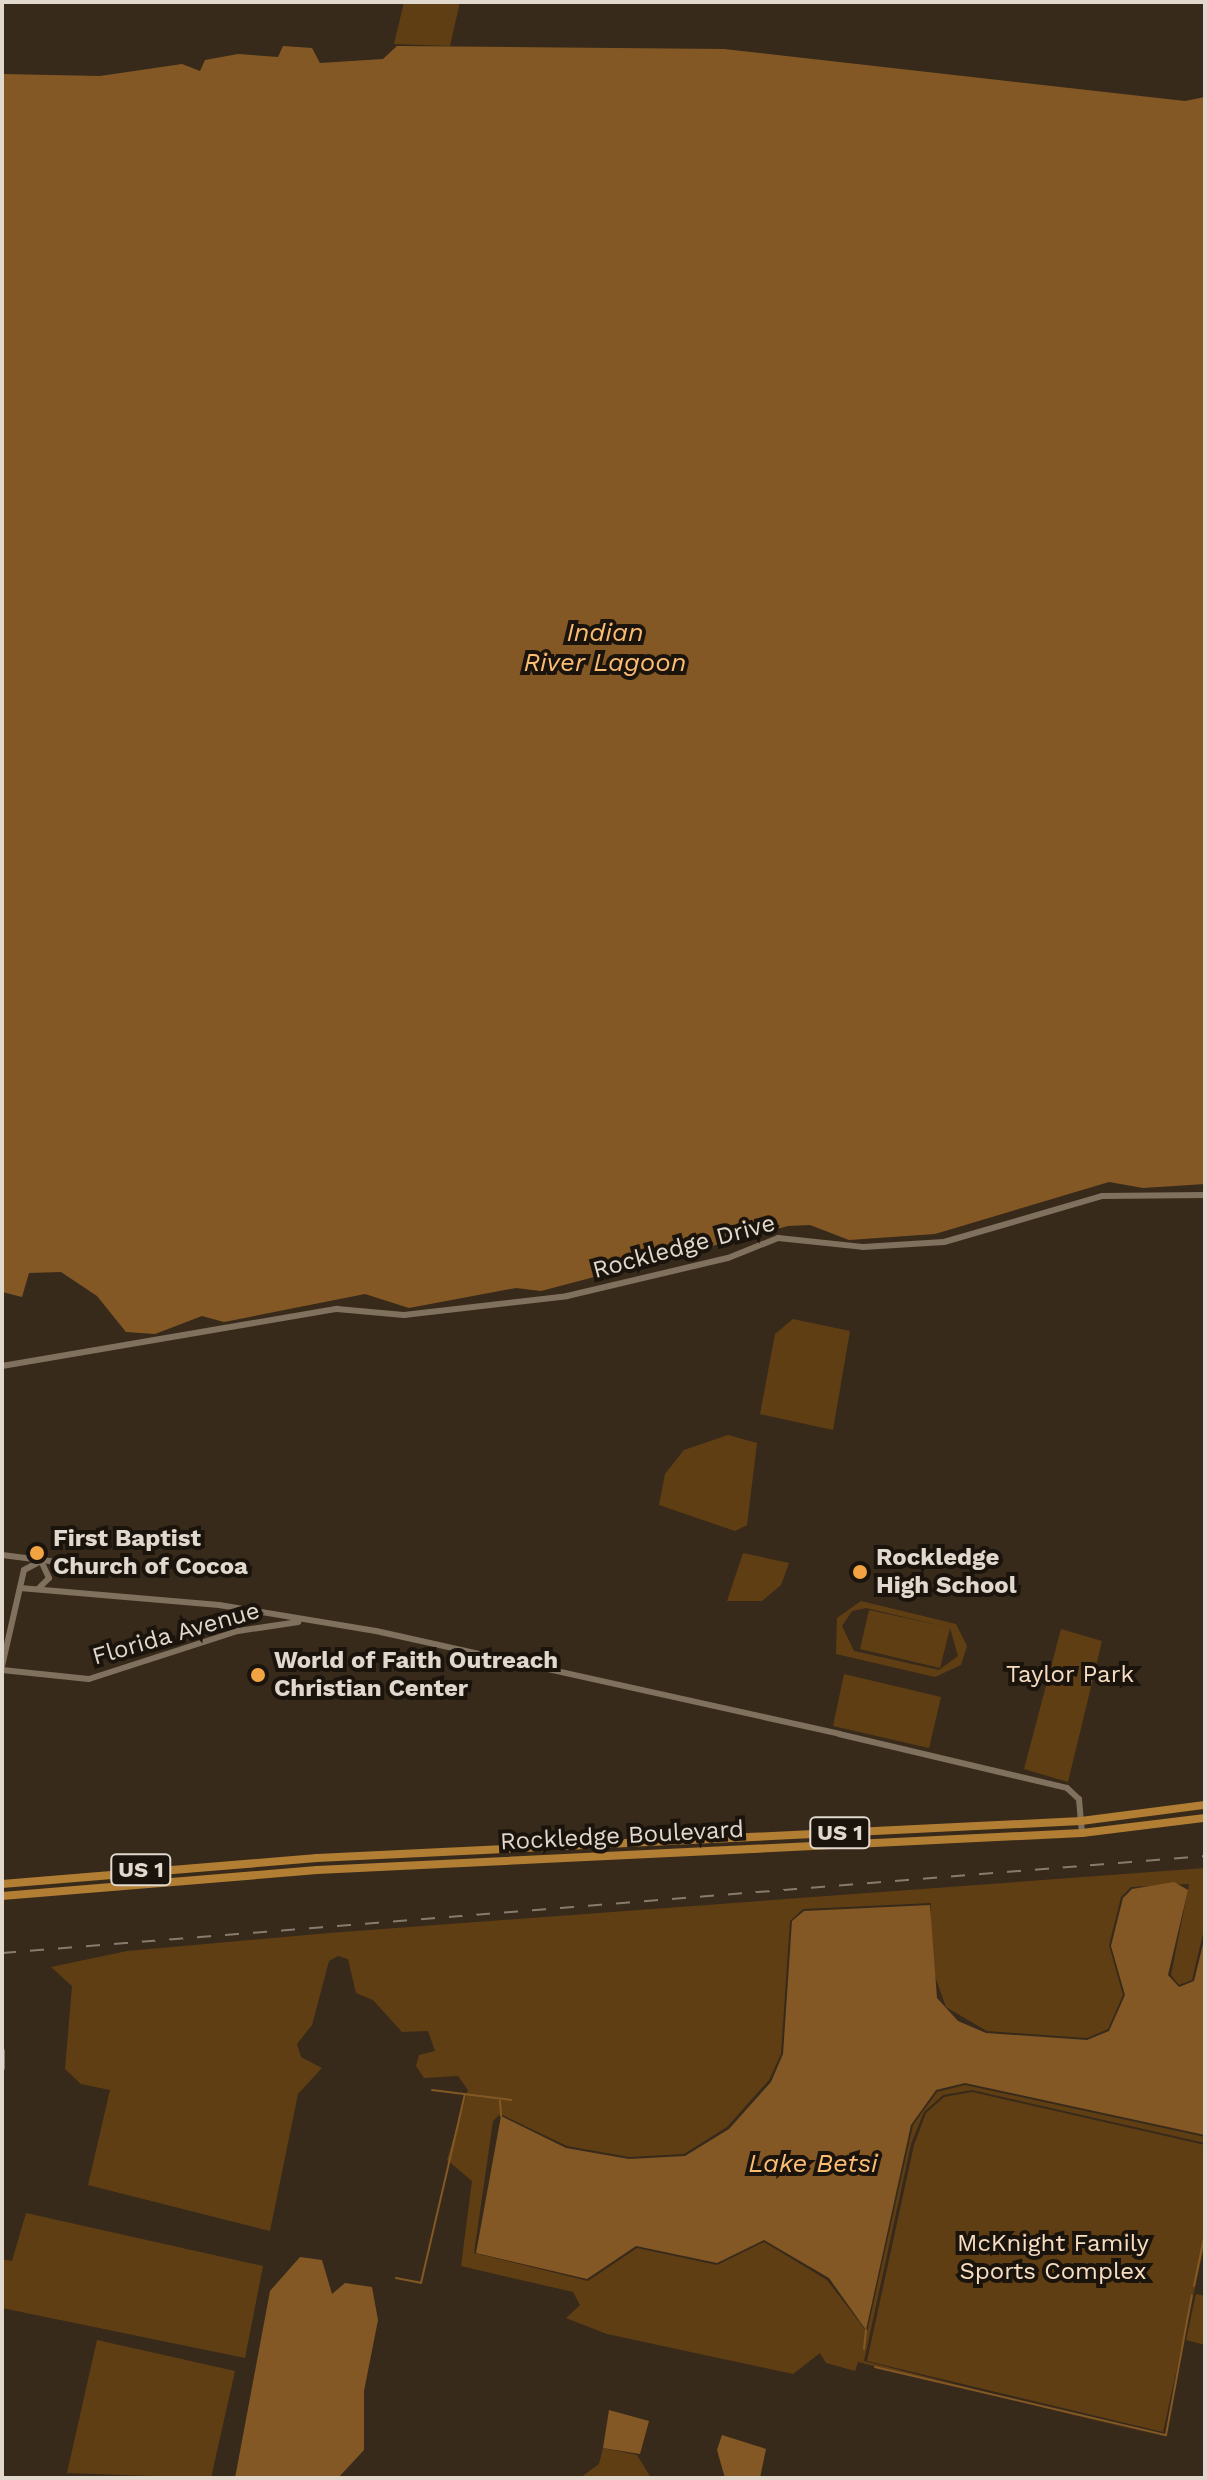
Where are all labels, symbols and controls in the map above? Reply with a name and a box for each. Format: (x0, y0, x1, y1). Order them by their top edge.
water label: Indian River Lagoon (523, 617, 687, 678)
street label: Rockledge Drive (590, 1209, 778, 1285)
place label: First Baptist Church of Cocoa (53, 1525, 248, 1581)
marker: First Baptist Church of Cocoa (28, 1544, 46, 1562)
place label: Rockledge High School (876, 1544, 1017, 1600)
marker: Rockledge High School (851, 1563, 869, 1581)
street label: Florida Avenue (88, 1596, 264, 1672)
place label: World of Faith Outreach Christian Center (274, 1647, 559, 1703)
park label: Taylor Park (1006, 1661, 1134, 1689)
marker: World of Faith Outreach Christian Center (249, 1666, 267, 1684)
street label: Rockledge Boulevard (499, 1815, 745, 1857)
road number: US 1 (808, 1815, 872, 1851)
road number: US 1 (109, 1852, 173, 1888)
water label: Lake Betsi (748, 2148, 878, 2180)
park label: McKnight Family Sports Complex (957, 2230, 1149, 2286)

